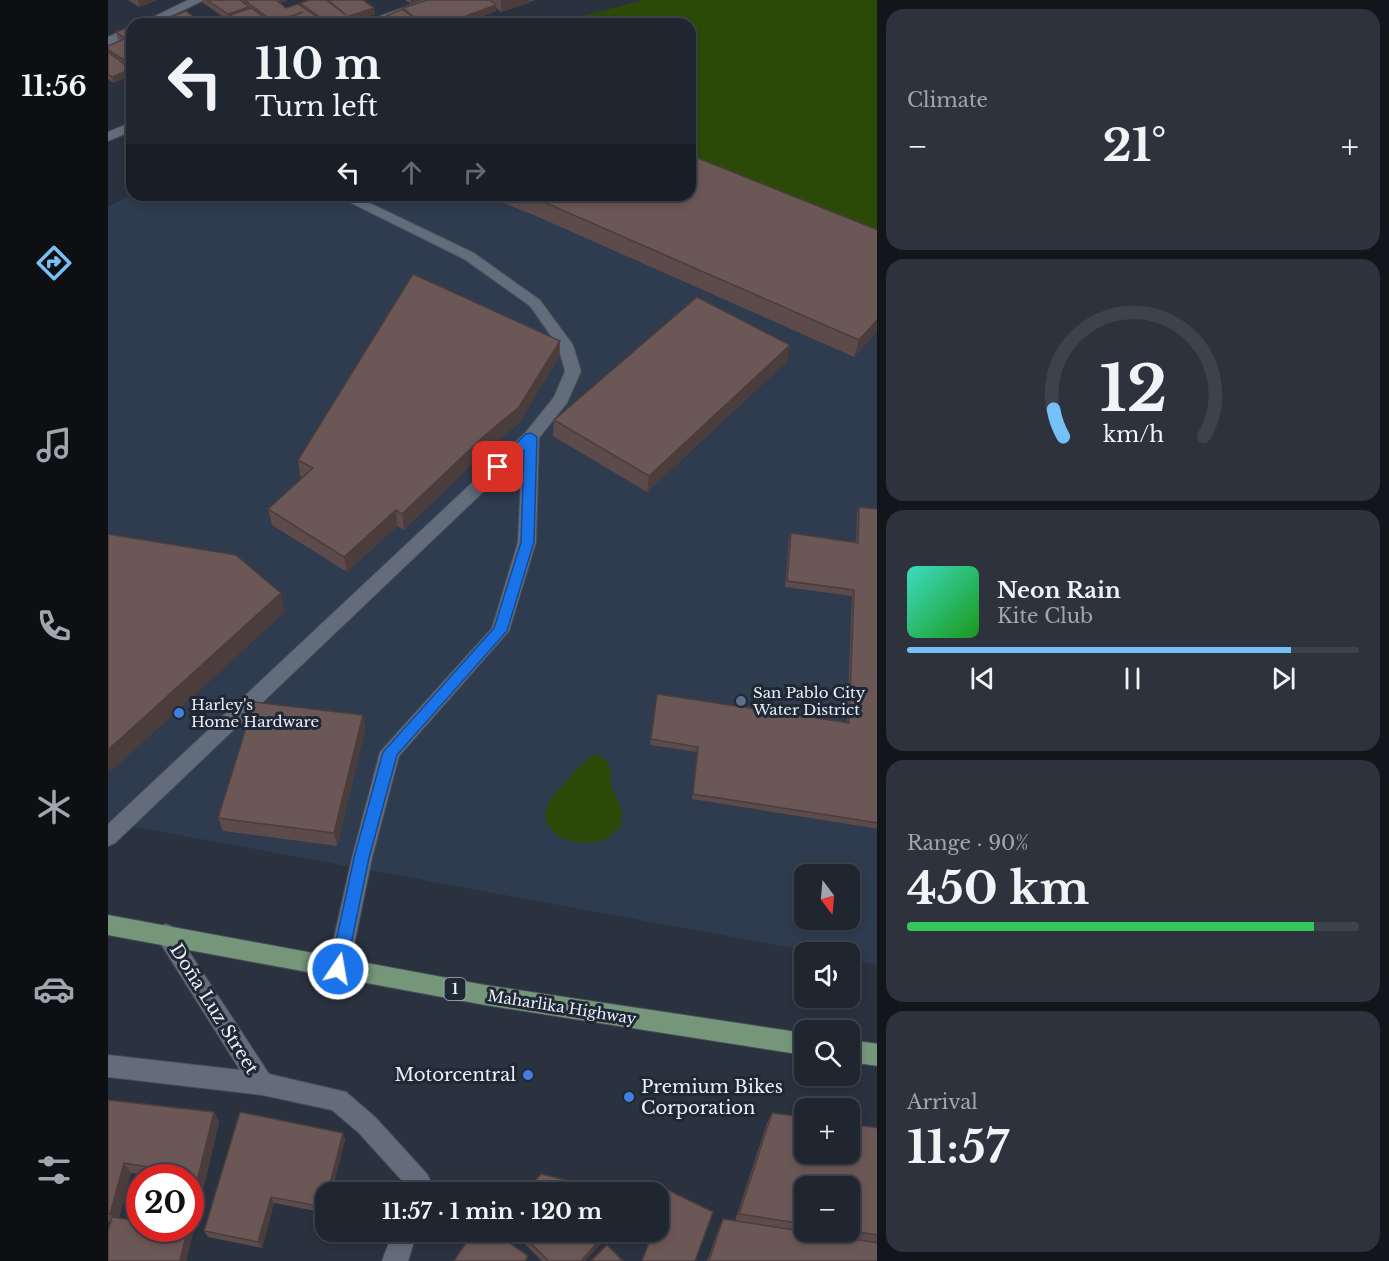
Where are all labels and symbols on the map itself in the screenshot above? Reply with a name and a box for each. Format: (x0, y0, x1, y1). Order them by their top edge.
pin (472, 441, 523, 492)
place label: San Pablo City Water District (752, 683, 866, 719)
marker: San Pablo City Water District (734, 694, 748, 708)
place label: Harley's Home Hardware (191, 695, 319, 731)
marker: Harley's Home Hardware (172, 706, 186, 720)
north arrow (794, 864, 860, 930)
position arrow (306, 937, 370, 1001)
street label: Doña Luz Street (165, 940, 263, 1078)
road number: 1 (444, 978, 466, 1000)
street label: Maharlika Highway (486, 986, 638, 1028)
place label: Motorcentral (395, 1064, 516, 1086)
marker: Motorcentral (521, 1068, 535, 1082)
place label: Premium Bikes Corporation (641, 1076, 783, 1119)
marker: Premium Bikes Corporation (622, 1090, 636, 1104)
speed limit sign: 20 (126, 1164, 204, 1242)

